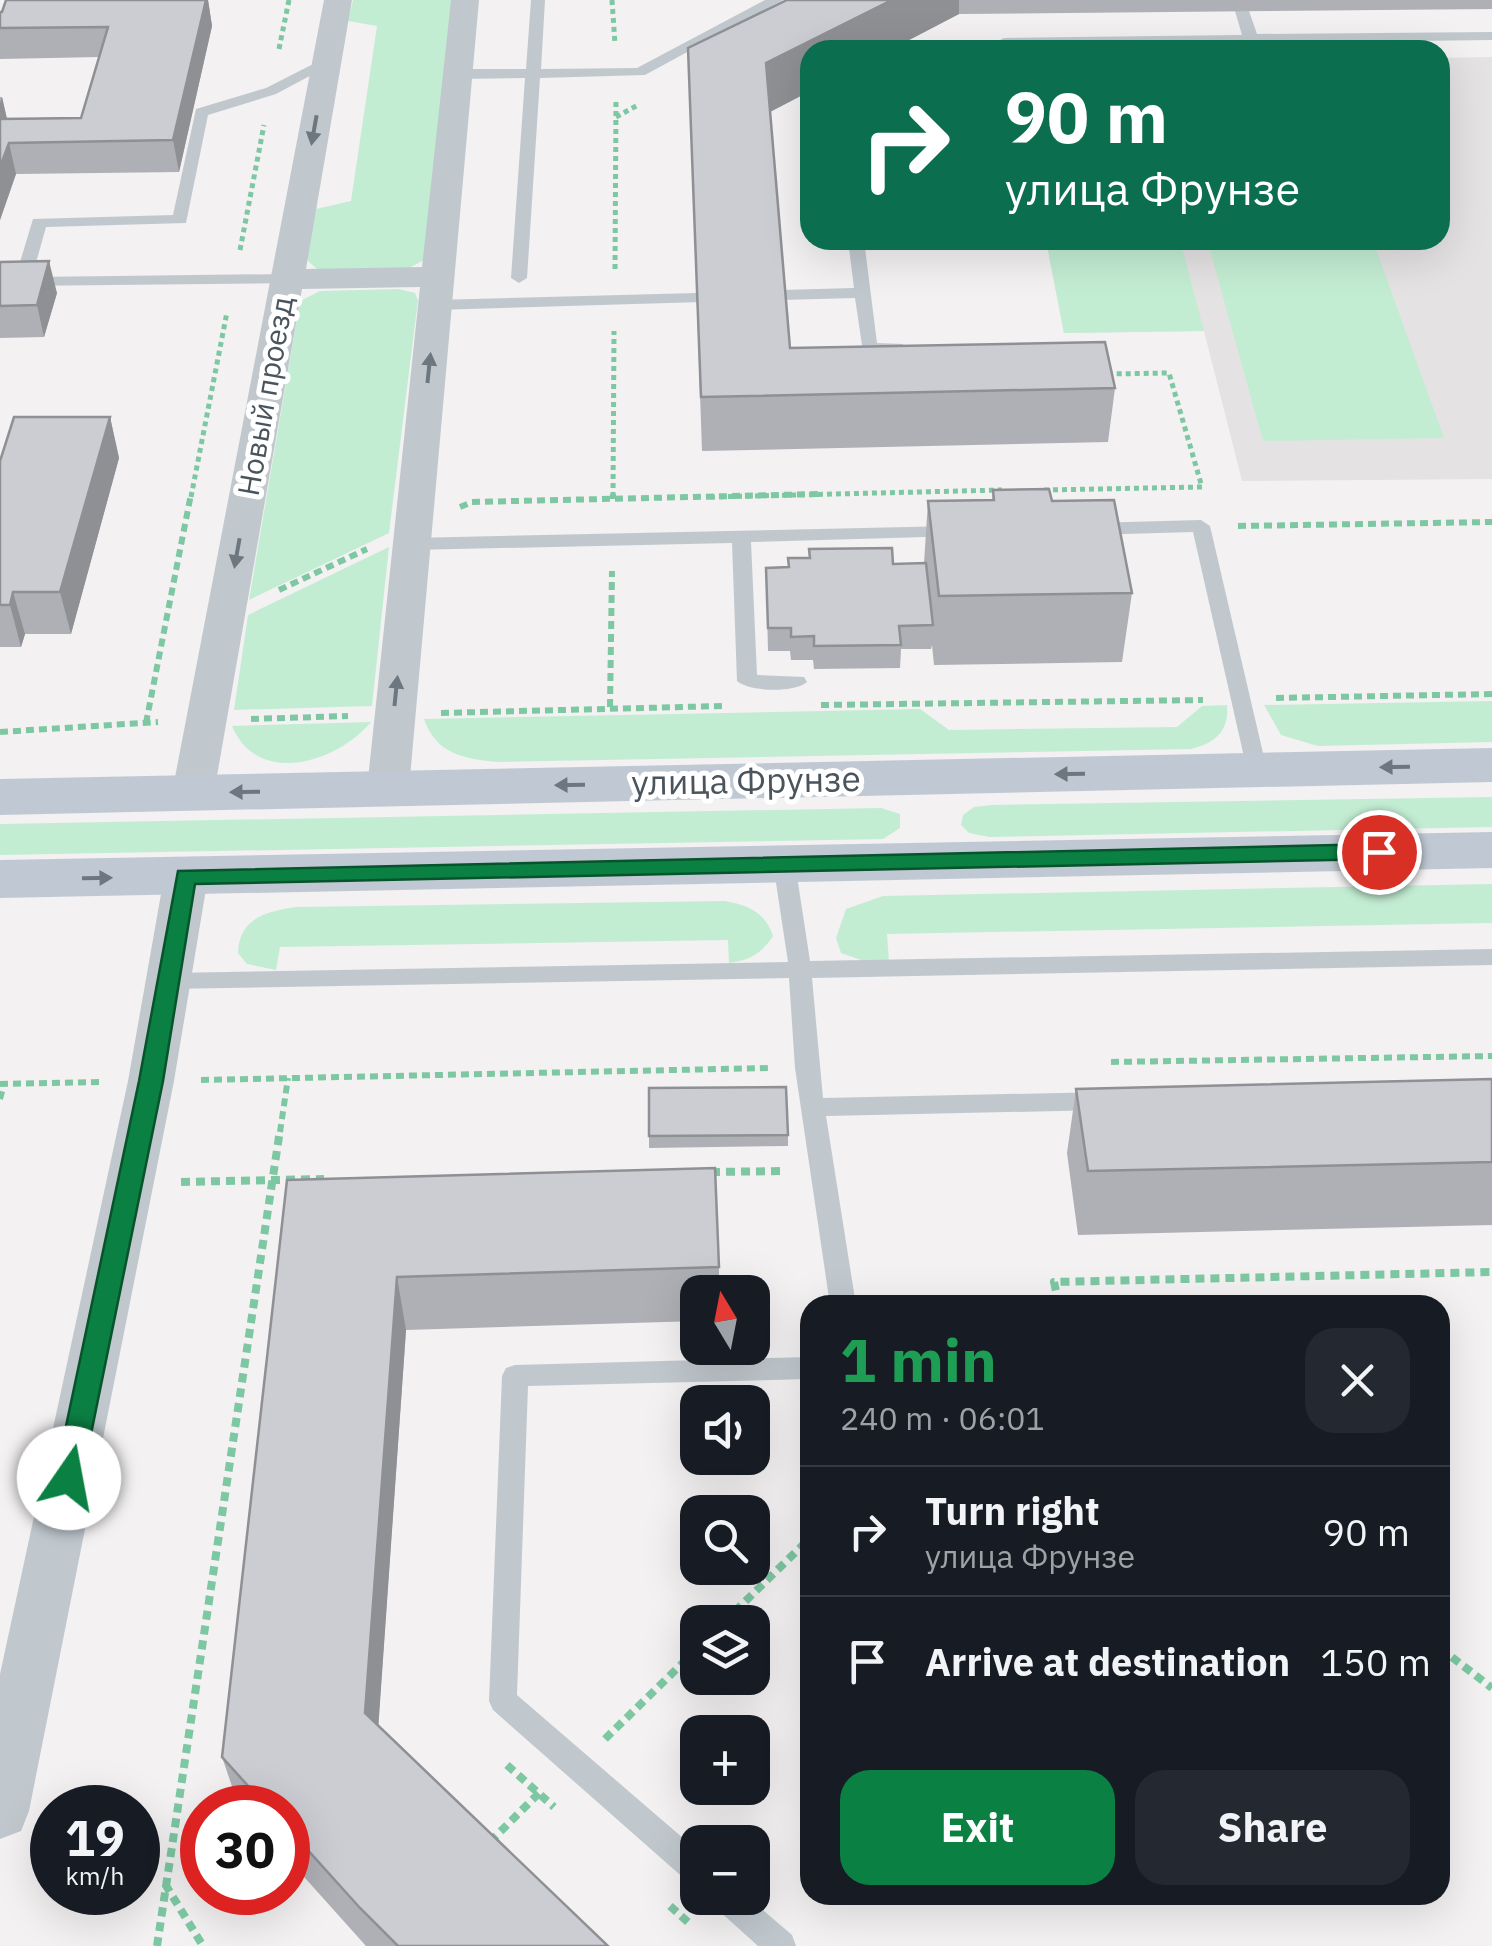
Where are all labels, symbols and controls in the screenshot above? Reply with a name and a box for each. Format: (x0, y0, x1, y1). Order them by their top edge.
text: 90 m (1005, 71, 1168, 162)
icon: right (840, 80, 970, 210)
one-way arrow (306, 115, 321, 147)
text: улица Фрунзе (1005, 159, 1300, 217)
street label: Новый проезд (228, 293, 301, 499)
one-way arrow (421, 352, 437, 384)
one-way arrow (229, 538, 244, 570)
one-way arrow (388, 675, 404, 707)
street label: улица Фрунзе (631, 755, 861, 805)
one-way arrow (1378, 760, 1410, 776)
one-way arrow (1053, 767, 1085, 783)
one-way arrow (553, 777, 585, 793)
one-way arrow (228, 784, 260, 800)
pin (1337, 810, 1422, 895)
icon: arrive (1352, 825, 1407, 880)
one-way arrow (82, 870, 114, 886)
north arrow (680, 1275, 770, 1365)
map controls (680, 1275, 770, 1915)
text: 1 min (840, 1320, 997, 1399)
button: close (1305, 1328, 1410, 1433)
button: sound (680, 1385, 770, 1475)
text: 240 m · 06:01 (840, 1397, 1045, 1439)
position arrow (17, 1426, 121, 1530)
text: Turn right (925, 1486, 1100, 1535)
button: search (680, 1495, 770, 1585)
icon: right (840, 1504, 895, 1559)
text: 90 m (1322, 1507, 1410, 1556)
text: улица Фрунзе (925, 1535, 1135, 1577)
button: layers (680, 1605, 770, 1695)
icon: arrive (840, 1634, 895, 1689)
text: Arrive at destination (925, 1637, 1290, 1686)
text: 150 m (1320, 1637, 1431, 1686)
button: + (680, 1715, 770, 1805)
button: Exit (840, 1770, 1115, 1885)
button: Share (1135, 1770, 1410, 1885)
speed limit sign: 30 (180, 1785, 310, 1915)
text: 19 (65, 1805, 125, 1870)
button: − (680, 1825, 770, 1915)
text: km/h (66, 1859, 124, 1892)

